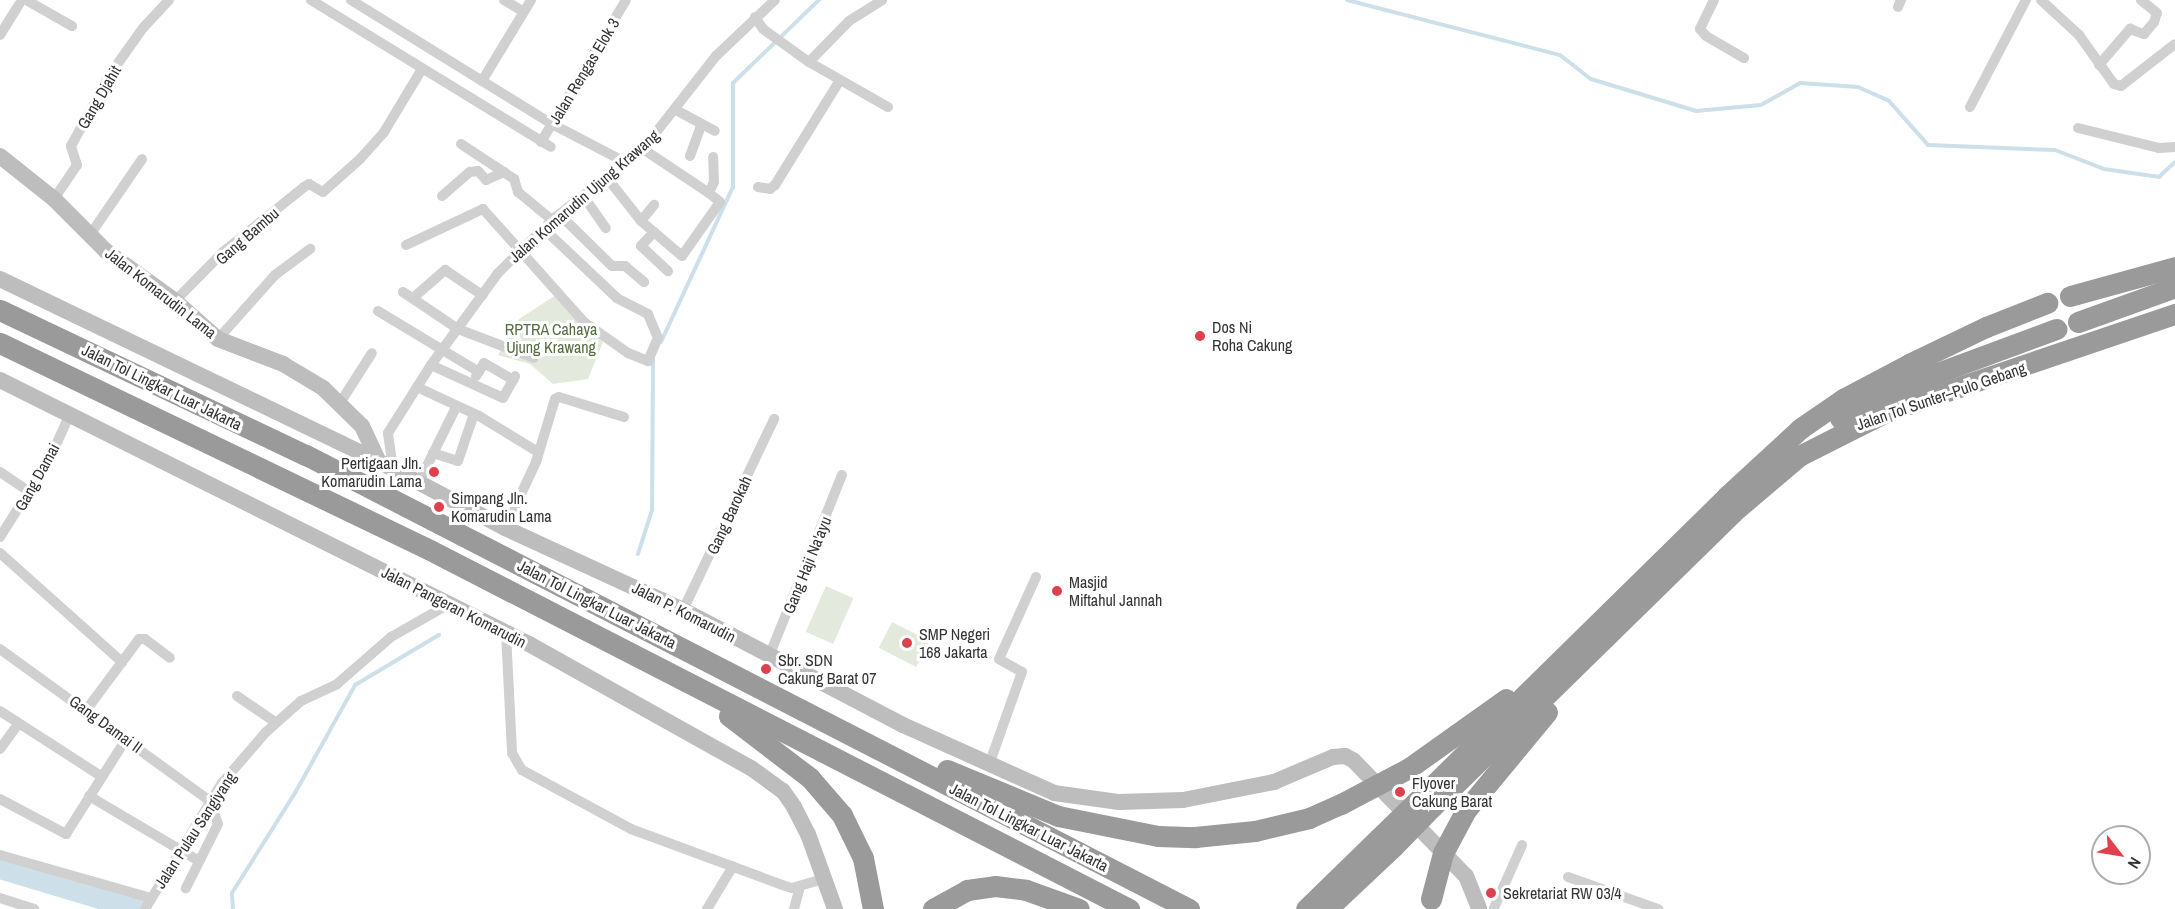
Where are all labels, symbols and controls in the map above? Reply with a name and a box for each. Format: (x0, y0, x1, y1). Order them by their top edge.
street label: Jalan Rengas Elok 3 (545, 14, 623, 128)
street label: Gang Djahit (73, 62, 125, 132)
street label: Jalan Komarudin Ujung Krawang (505, 126, 663, 266)
street label: Gang Bambu (212, 203, 282, 269)
street label: Jalan Komarudin Lama (102, 244, 220, 342)
place label: Dos Ni Roha Cakung (1212, 317, 1292, 355)
park label: RPTRA Cahaya Ujung Krawang (504, 319, 598, 357)
marker: Dos Ni Roha Cakung (1193, 329, 1207, 343)
street label: Jalan Tol Lingkar Luar Jakarta (79, 340, 245, 434)
street label: Jalan Tol Sunter–Pulo Gebang (1854, 358, 2028, 434)
street label: Gang Damai (11, 440, 63, 514)
place label: Pertigaan Jln. Komarudin Lama (321, 453, 422, 491)
marker: Pertigaan Jln. Komarudin Lama (427, 465, 441, 479)
street label: Gang Barokah (702, 473, 756, 557)
place label: Simpang Jln. Komarudin Lama (451, 488, 552, 526)
marker: Simpang Jln. Komarudin Lama (432, 500, 446, 514)
street label: Gang Haji Na'ayu (779, 514, 835, 616)
street label: Jalan Tol Lingkar Luar Jakarta (514, 556, 680, 652)
street label: Jalan Pangeran Komarudin (378, 562, 530, 652)
place label: Masjid Miftahul Jannah (1069, 572, 1162, 610)
street label: Jalan P. Komarudin (629, 578, 739, 646)
marker: Masjid Miftahul Jannah (1050, 584, 1064, 598)
place label: SMP Negeri 168 Jakarta (919, 624, 990, 662)
marker: SMP Negeri 168 Jakarta (900, 636, 914, 650)
place label: Sbr. SDN Cakung Barat 07 (778, 650, 876, 688)
marker: Sbr. SDN Cakung Barat 07 (759, 662, 773, 676)
street label: Gang Damai II (66, 691, 146, 757)
street label: Jalan Pulau Sangiyang (150, 768, 240, 892)
place label: Flyover Cakung Barat (1412, 773, 1492, 811)
street label: Jalan Tol Lingkar Luar Jakarta (946, 779, 1112, 875)
marker: Flyover Cakung Barat (1393, 785, 1407, 799)
north arrow (2091, 825, 2151, 885)
text: N (2123, 854, 2147, 873)
place label: Sekretariat RW 03/4 (1503, 883, 1622, 903)
marker: Sekretariat RW 03/4 (1484, 886, 1498, 900)

